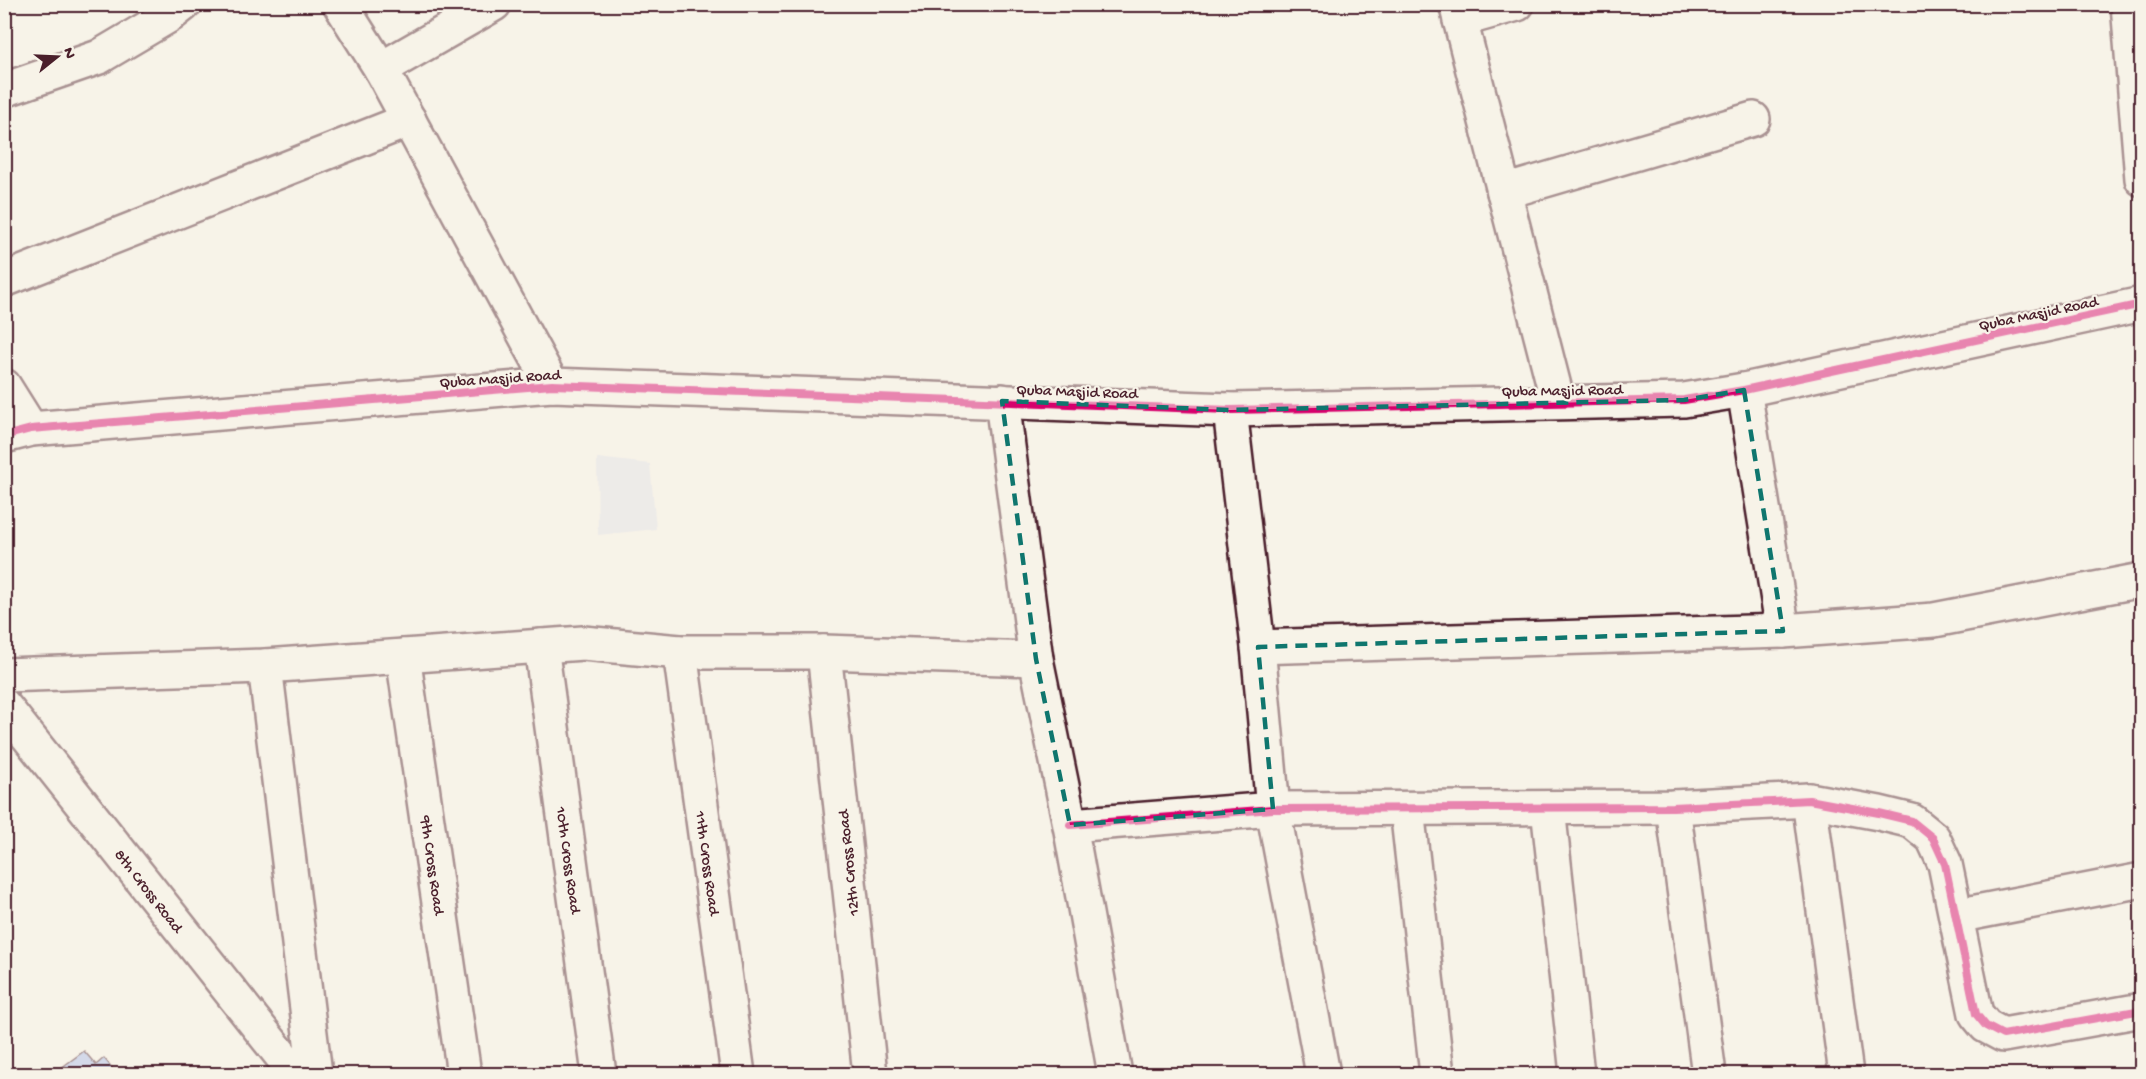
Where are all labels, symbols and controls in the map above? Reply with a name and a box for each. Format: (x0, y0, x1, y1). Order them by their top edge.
north arrow (27, 27, 87, 87)
text: N (57, 46, 79, 62)
street label: Quba Masjid Road (1977, 293, 2102, 337)
street label: Quba Masjid Road (439, 367, 563, 394)
street label: Quba Masjid Road (1016, 382, 1140, 405)
street label: Quba Masjid Road (1501, 382, 1625, 403)
street label: 10th Cross Road (549, 805, 584, 917)
street label: 12th Cross Road (835, 807, 866, 918)
street label: 11th Cross Road (689, 809, 722, 918)
street label: 9th Cross Road (414, 814, 447, 918)
street label: 8th Cross Road (109, 847, 187, 939)

